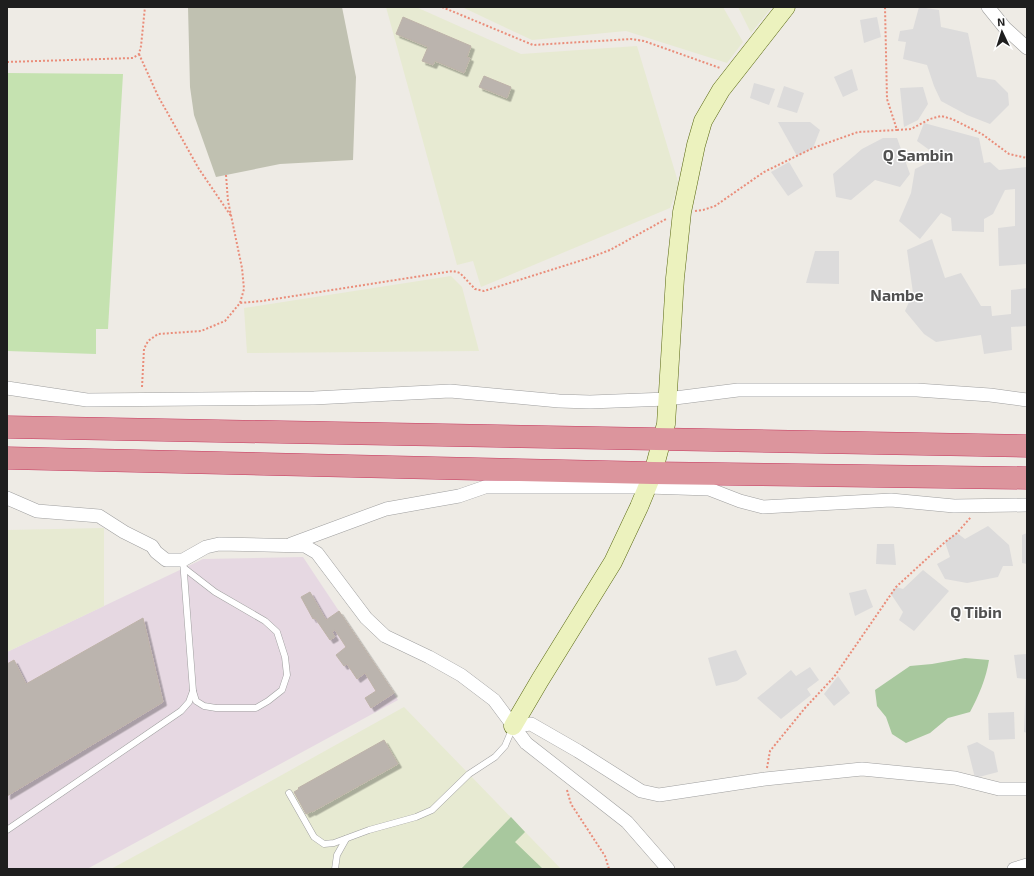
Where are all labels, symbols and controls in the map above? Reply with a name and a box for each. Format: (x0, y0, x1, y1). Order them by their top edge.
north arrow (982, 12, 1022, 52)
text: N (997, 15, 1006, 28)
district label: Q Sambin (883, 145, 953, 165)
district label: Nambe (870, 285, 924, 304)
district label: Q Tibin (950, 602, 1002, 622)

